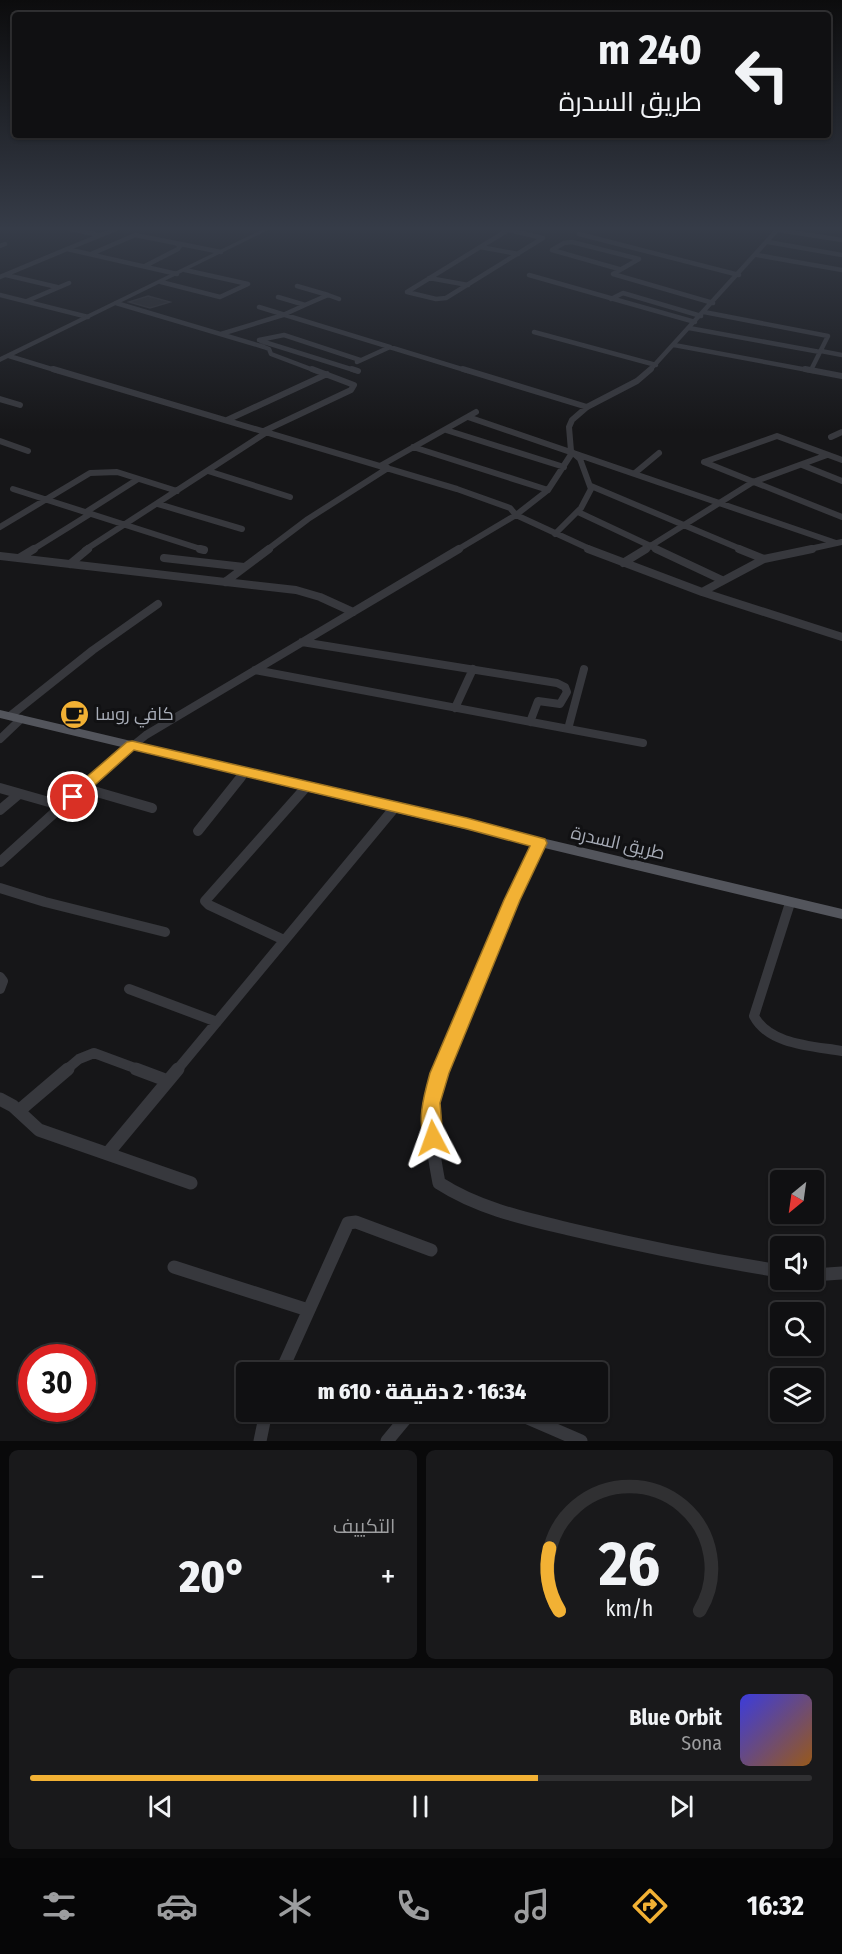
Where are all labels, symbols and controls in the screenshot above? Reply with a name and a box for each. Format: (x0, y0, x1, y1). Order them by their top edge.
text: 240 m (598, 25, 702, 75)
icon: left (723, 36, 801, 114)
text: طريق السدرة (559, 86, 702, 118)
cafe icon: كافي روسا (58, 698, 90, 730)
place label: كافي روسا (95, 703, 174, 728)
pin (47, 771, 98, 822)
icon: arrive (56, 780, 89, 813)
street label: طريق السدرة (569, 822, 667, 865)
position arrow (401, 1106, 465, 1170)
north arrow (770, 1170, 824, 1224)
map controls (770, 1170, 824, 1422)
button: sound (770, 1236, 824, 1290)
button: search (770, 1302, 824, 1356)
speed limit sign: 30 (18, 1344, 96, 1422)
button: layers (770, 1368, 824, 1422)
text: 16:34 · 2 دقيقة · 610 m (318, 1378, 526, 1405)
text: التكييف (333, 1514, 396, 1538)
text: 26 (597, 1527, 660, 1602)
text: 20° (179, 1550, 246, 1604)
text: − (30, 1557, 45, 1597)
text: + (380, 1557, 396, 1597)
text: km/h (605, 1597, 653, 1623)
text: Blue Orbit (629, 1704, 722, 1731)
text: Sona (681, 1731, 722, 1755)
icon: previous (144, 1790, 177, 1823)
icon: pause (404, 1790, 437, 1823)
icon: next (665, 1790, 698, 1823)
icon: filters (38, 1885, 80, 1927)
icon: car (156, 1885, 198, 1927)
icon: climate (274, 1885, 316, 1927)
icon: phone (392, 1885, 434, 1927)
icon: music (511, 1885, 553, 1927)
icon: directions (629, 1885, 671, 1927)
text: 16:32 (747, 1890, 804, 1922)

